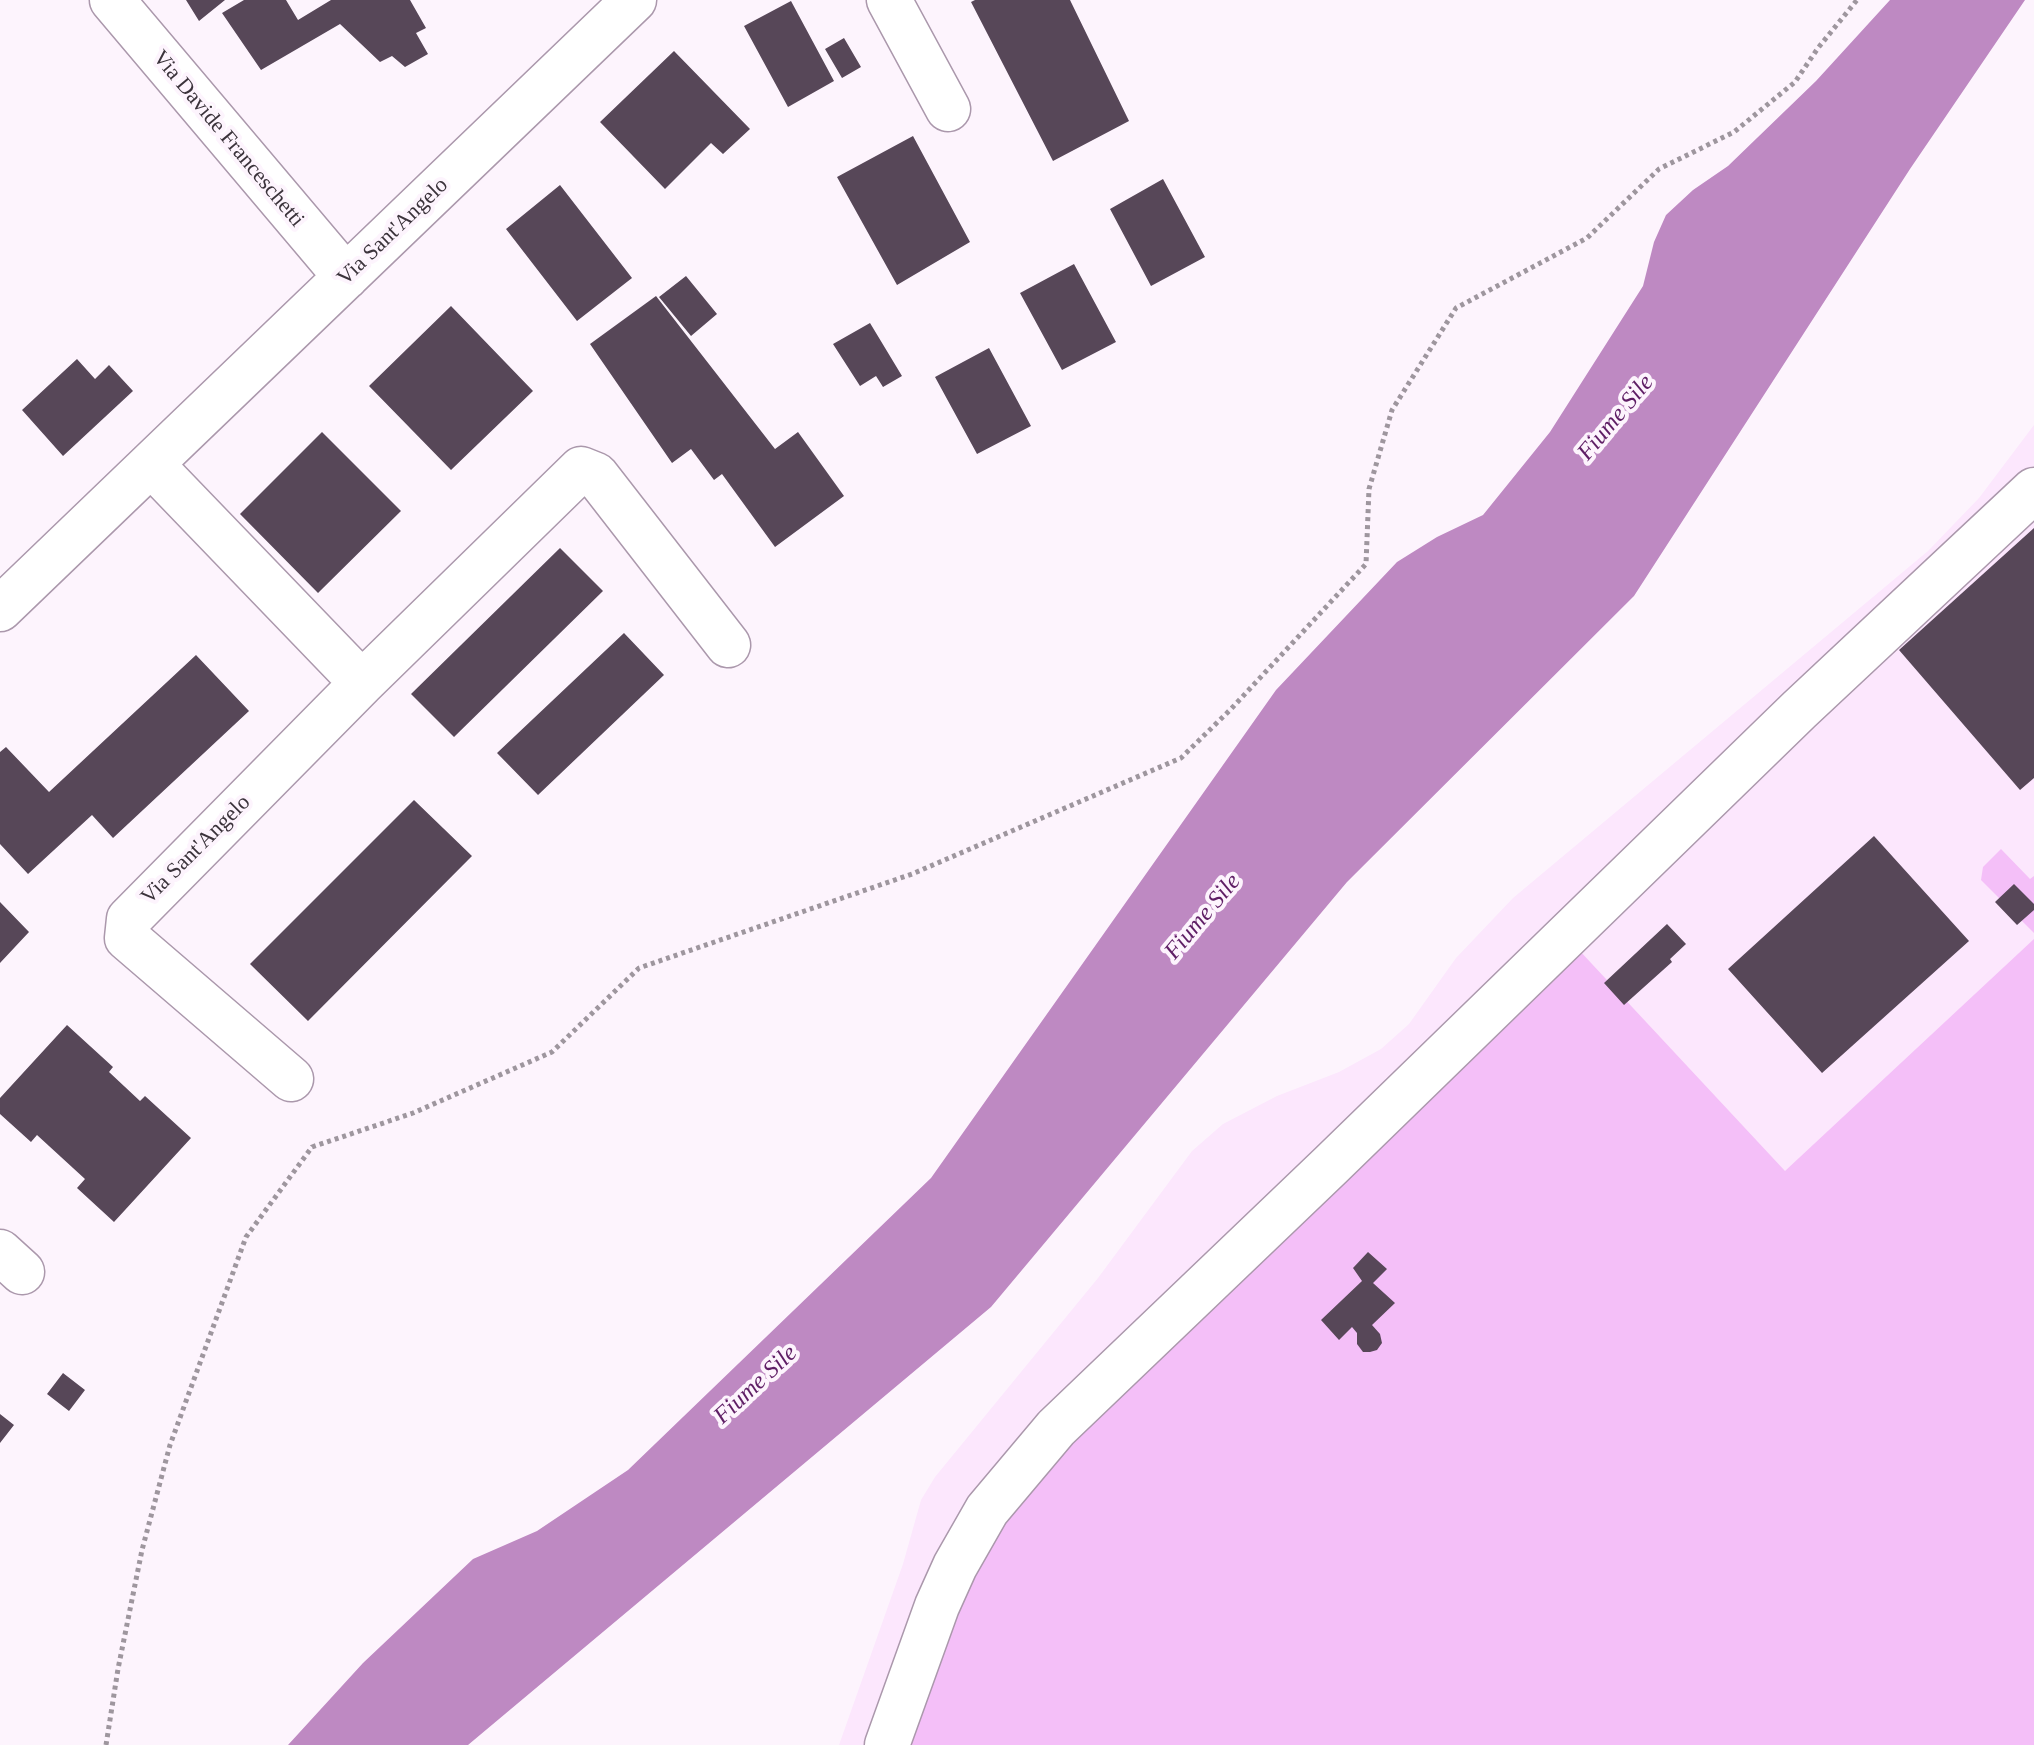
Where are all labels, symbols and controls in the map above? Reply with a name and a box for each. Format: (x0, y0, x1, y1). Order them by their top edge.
street label: Via Davide Franceschetti (146, 45, 310, 233)
street label: Via Sant'Angelo (332, 173, 454, 291)
water label: Fiume Sile (1572, 369, 1660, 467)
street label: Via Sant'Angelo (136, 790, 256, 910)
water label: Fiume Sile (1159, 868, 1247, 966)
water label: Fiume Sile (708, 1339, 804, 1431)

